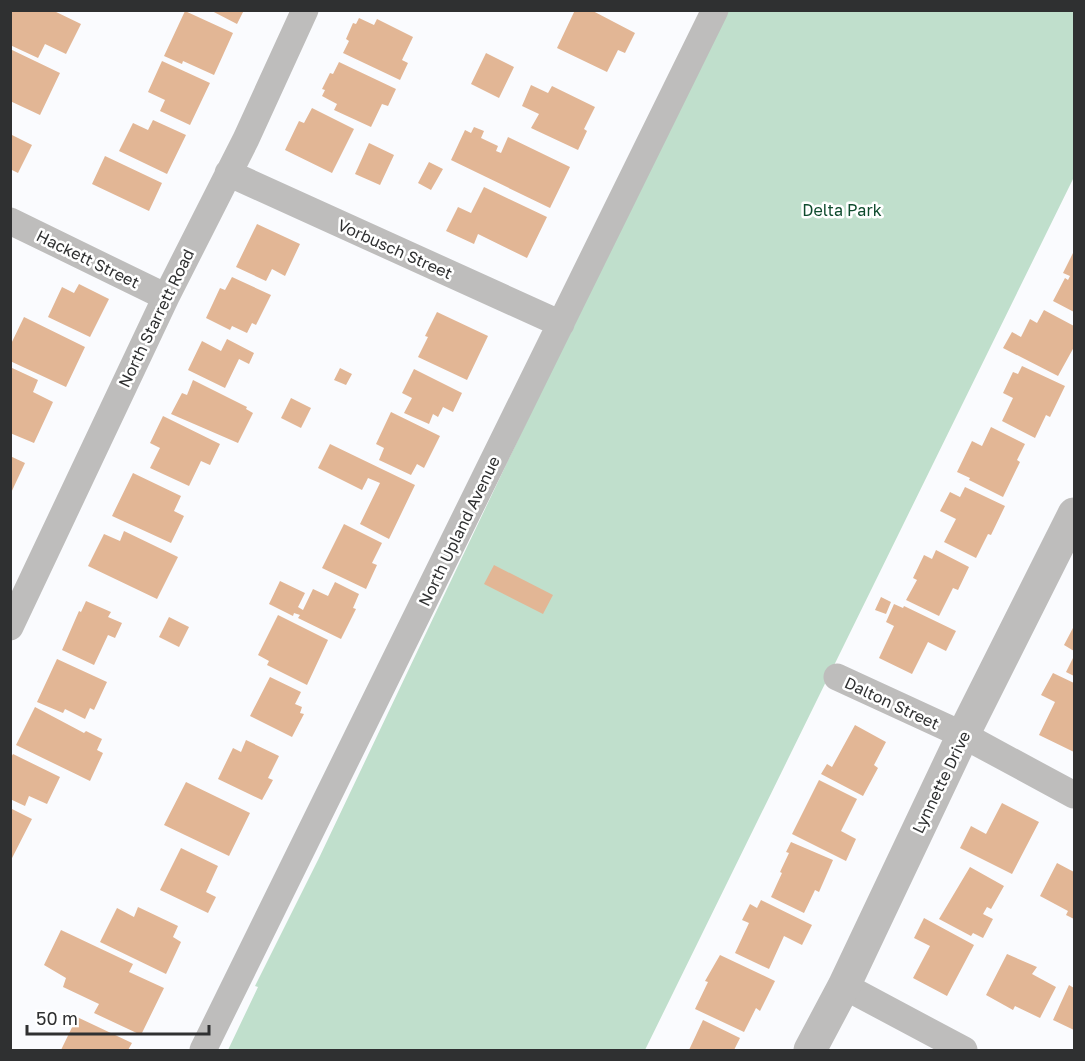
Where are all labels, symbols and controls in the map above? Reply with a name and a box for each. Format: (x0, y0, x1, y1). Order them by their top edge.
park label: Delta Park (802, 200, 882, 220)
street label: Vorbusch Street (335, 215, 455, 283)
street label: Hackett Street (33, 225, 143, 293)
street label: North Starrett Road (114, 246, 198, 390)
street label: North Upland Avenue (414, 453, 504, 609)
street label: Dalton Street (841, 672, 943, 734)
street label: Lynnette Drive (908, 728, 974, 836)
scale bar (27, 998, 208, 1036)
text: 50 m (36, 1007, 78, 1029)

